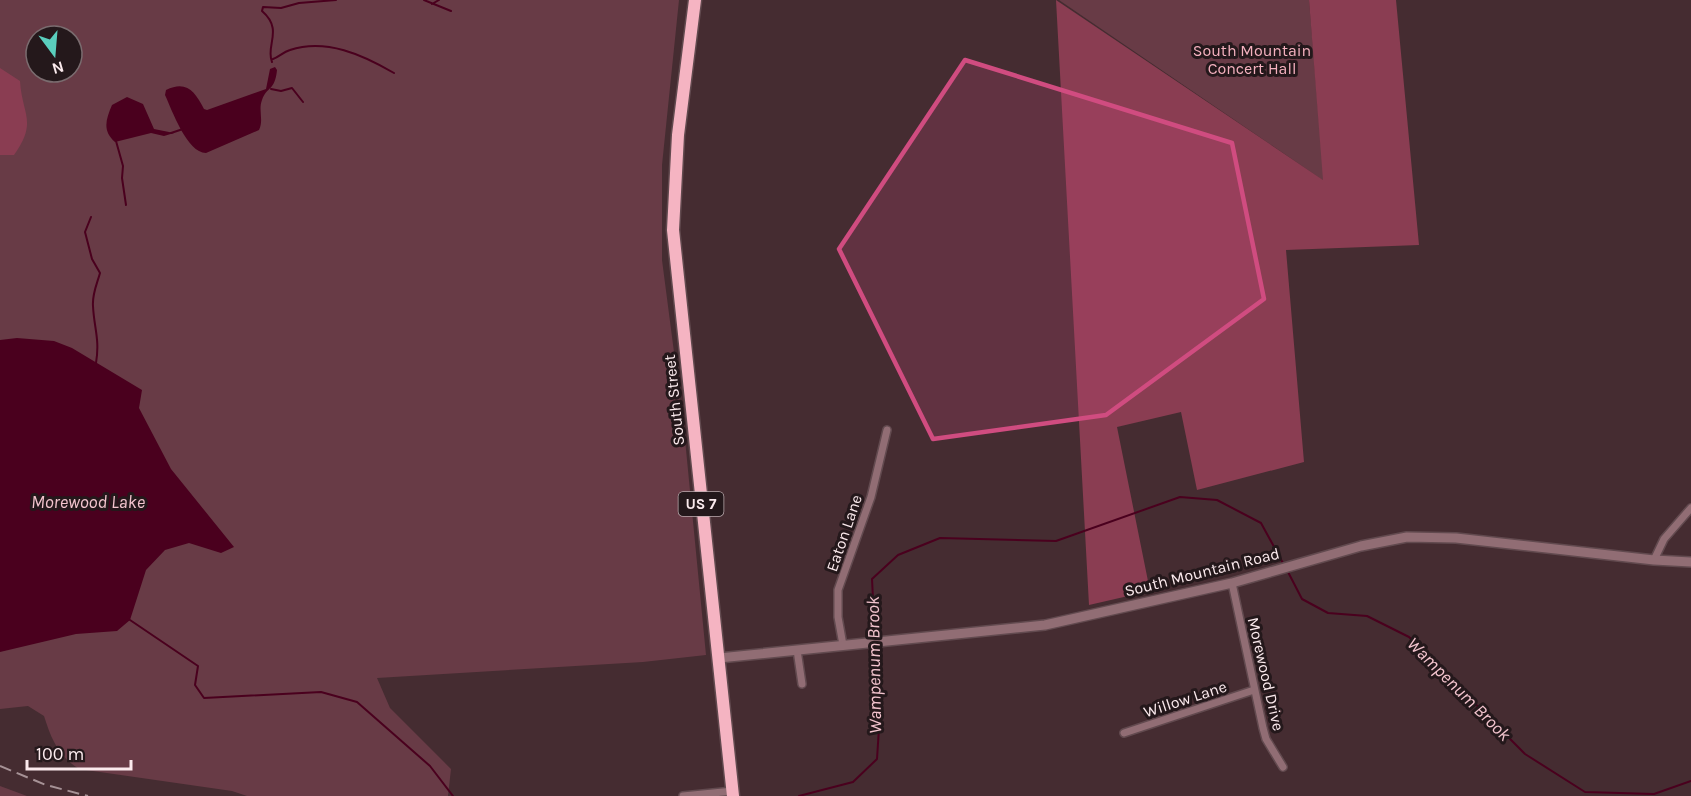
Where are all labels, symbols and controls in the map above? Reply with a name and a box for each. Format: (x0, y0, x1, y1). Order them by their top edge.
north arrow (24, 24, 84, 84)
park label: South Mountain Concert Hall (1193, 41, 1311, 78)
text: N (50, 57, 66, 79)
street label: South Street (660, 354, 688, 446)
water label: Morewood Lake (31, 491, 145, 513)
road number: US 7 (678, 492, 724, 516)
street label: Eaton Lane (822, 492, 866, 574)
street label: South Mountain Road (1123, 544, 1281, 600)
water label: Wampenum Brook (862, 595, 886, 734)
street label: Morewood Drive (1244, 615, 1288, 733)
water label: Wampenum Brook (1403, 633, 1516, 746)
street label: Willow Lane (1141, 677, 1229, 721)
scale bar (27, 733, 130, 771)
text: 100 m (36, 743, 84, 765)

